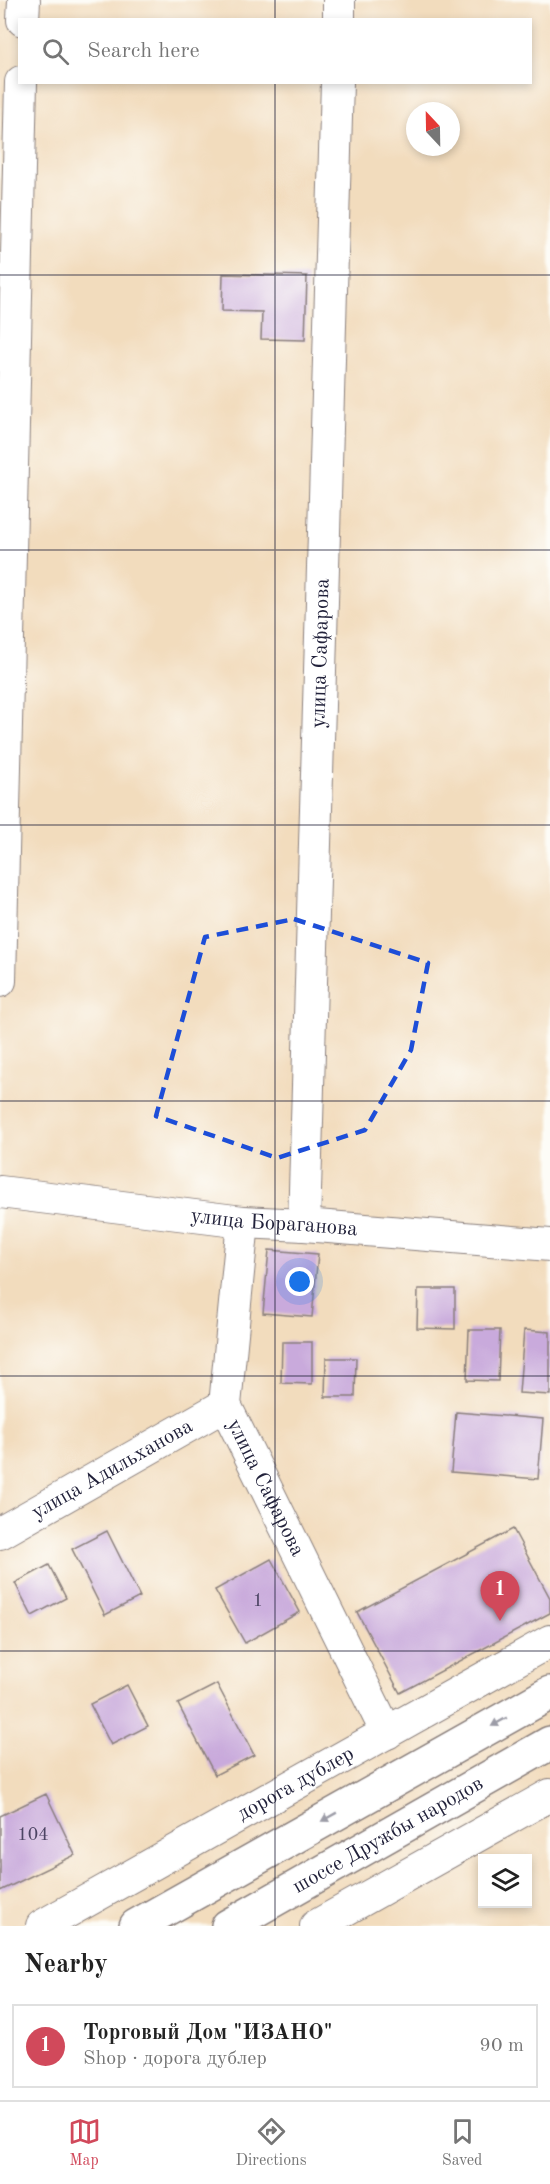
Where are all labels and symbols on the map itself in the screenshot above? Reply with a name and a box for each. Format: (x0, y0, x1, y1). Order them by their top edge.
north arrow (406, 102, 460, 156)
street label: улица Сафарова (308, 578, 333, 729)
street label: улица Бораганова (190, 1205, 358, 1240)
your location (285, 1267, 314, 1296)
street label: улица Адильханова (28, 1415, 196, 1523)
street label: улица Сафарова (223, 1416, 308, 1560)
pin: 1 (480, 1572, 520, 1621)
house number: 1 (253, 1592, 263, 1610)
one-way arrow (490, 1717, 507, 1727)
street label: дорога дублер (234, 1743, 358, 1825)
street label: шоссе Дружбы народов (289, 1773, 487, 1897)
one-way arrow (320, 1812, 337, 1822)
house number: 104 (17, 1826, 49, 1844)

